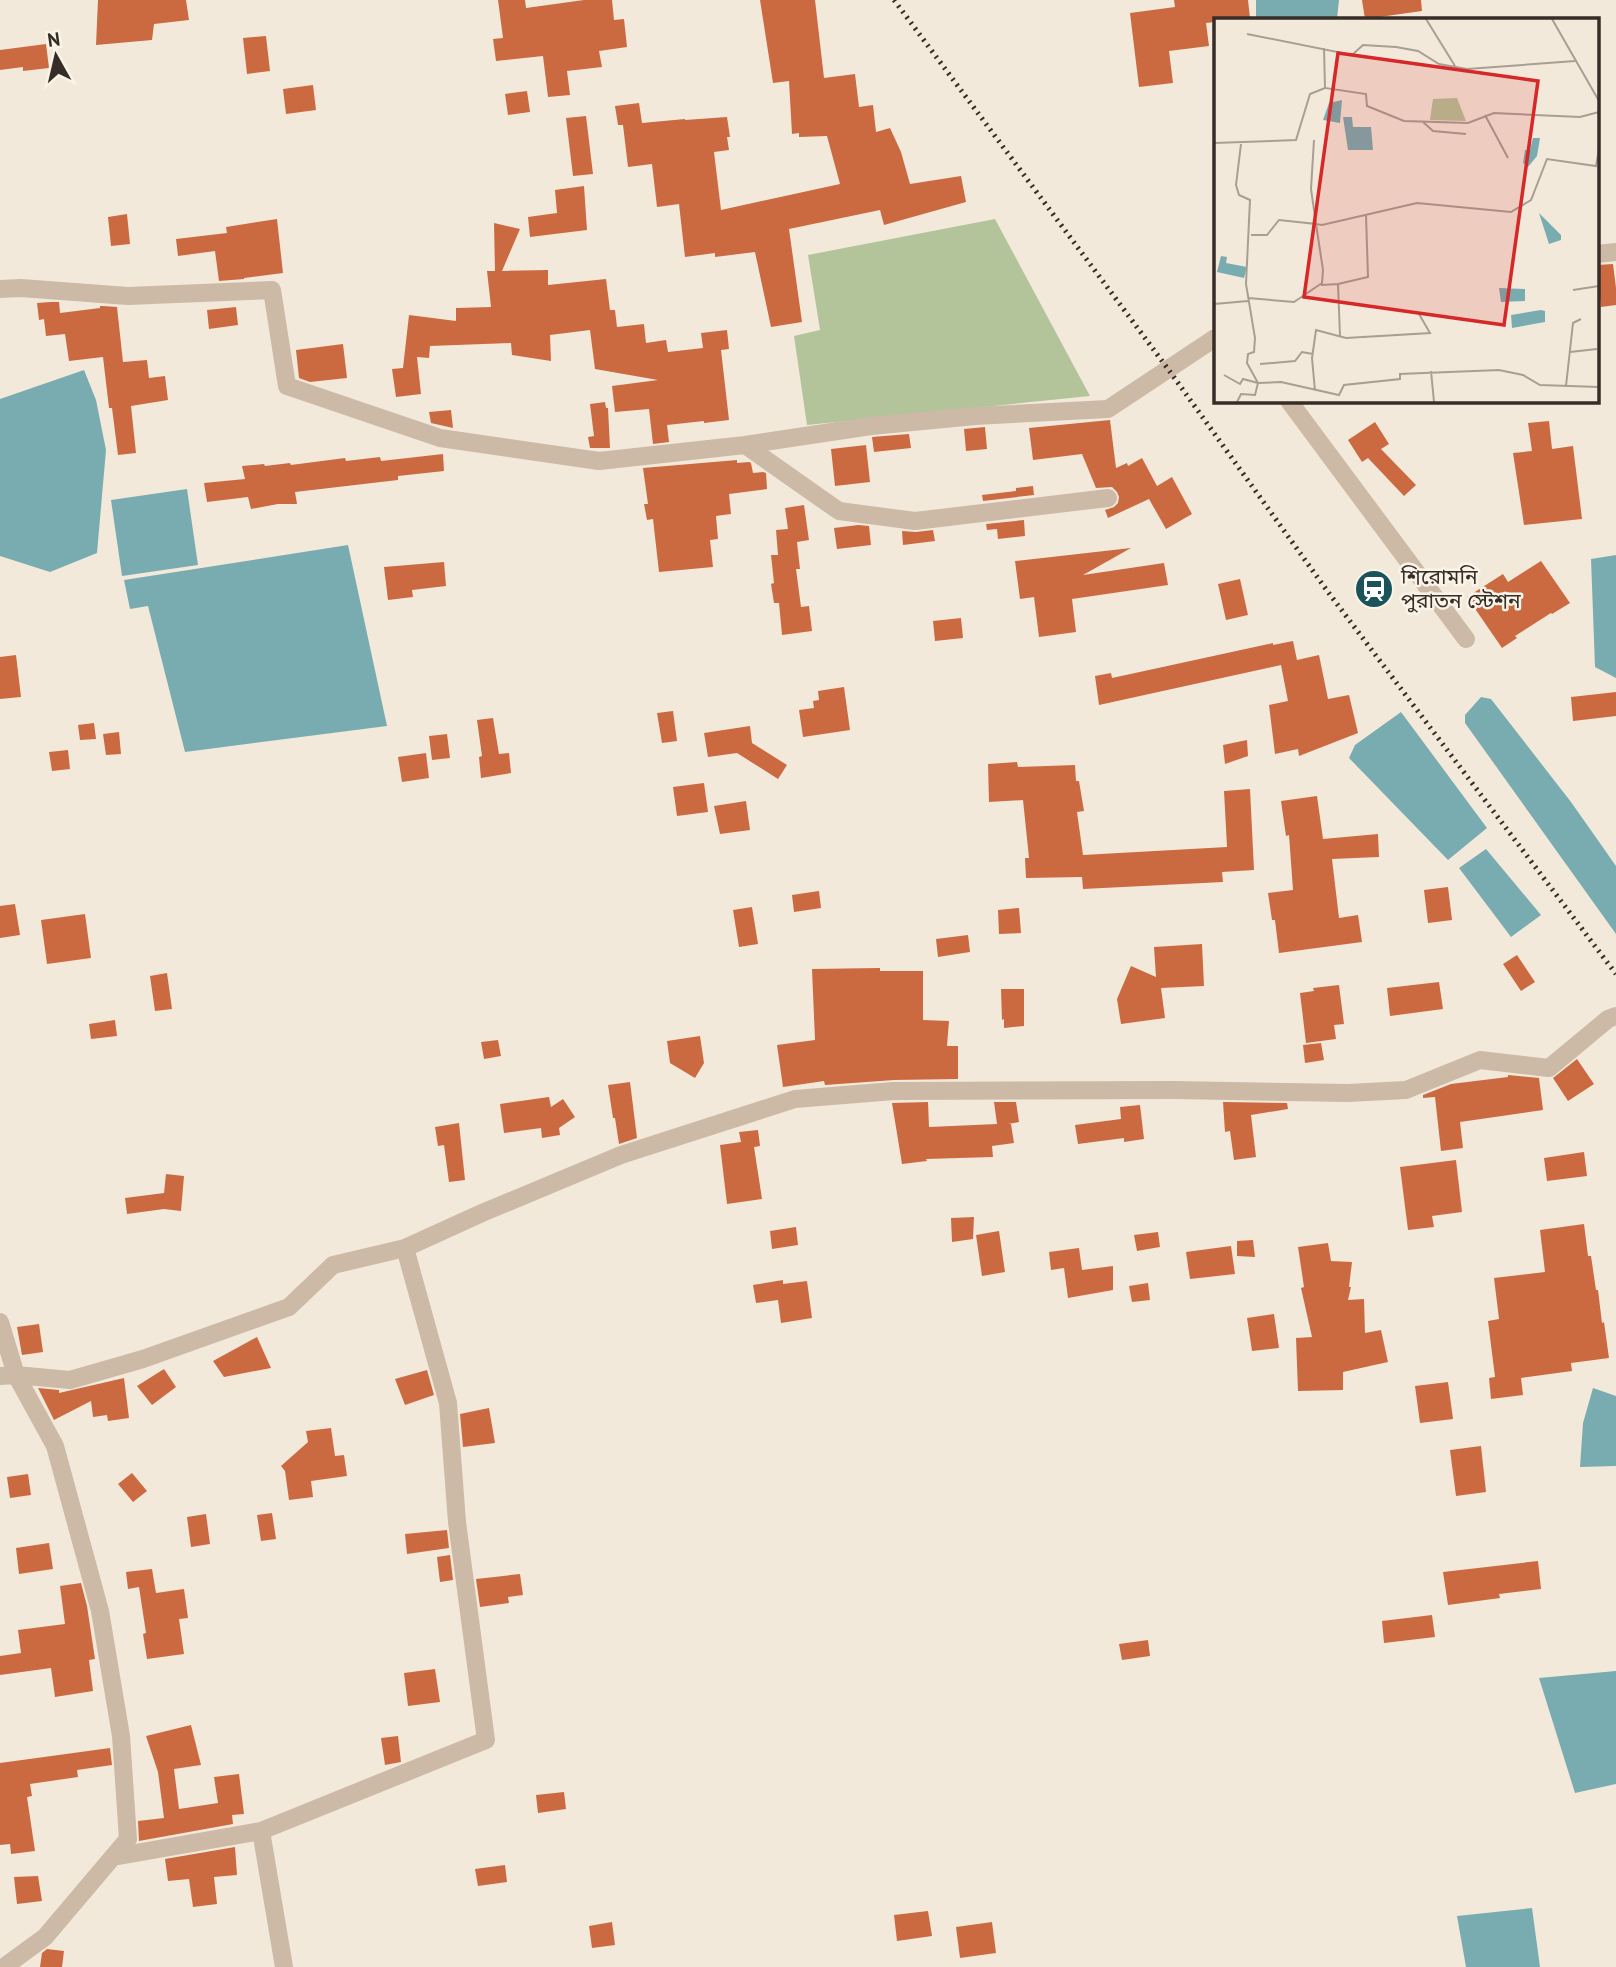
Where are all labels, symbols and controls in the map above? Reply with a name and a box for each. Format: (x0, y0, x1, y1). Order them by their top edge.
inset map (1214, 18, 1598, 402)
north arrow (21, 21, 91, 91)
text: N (46, 26, 61, 52)
place label: শিরোমনি পুরাতন স্টেশন (1400, 563, 1521, 614)
station icon: শিরোমনি পুরাতন স্টেশন (1353, 568, 1395, 610)

